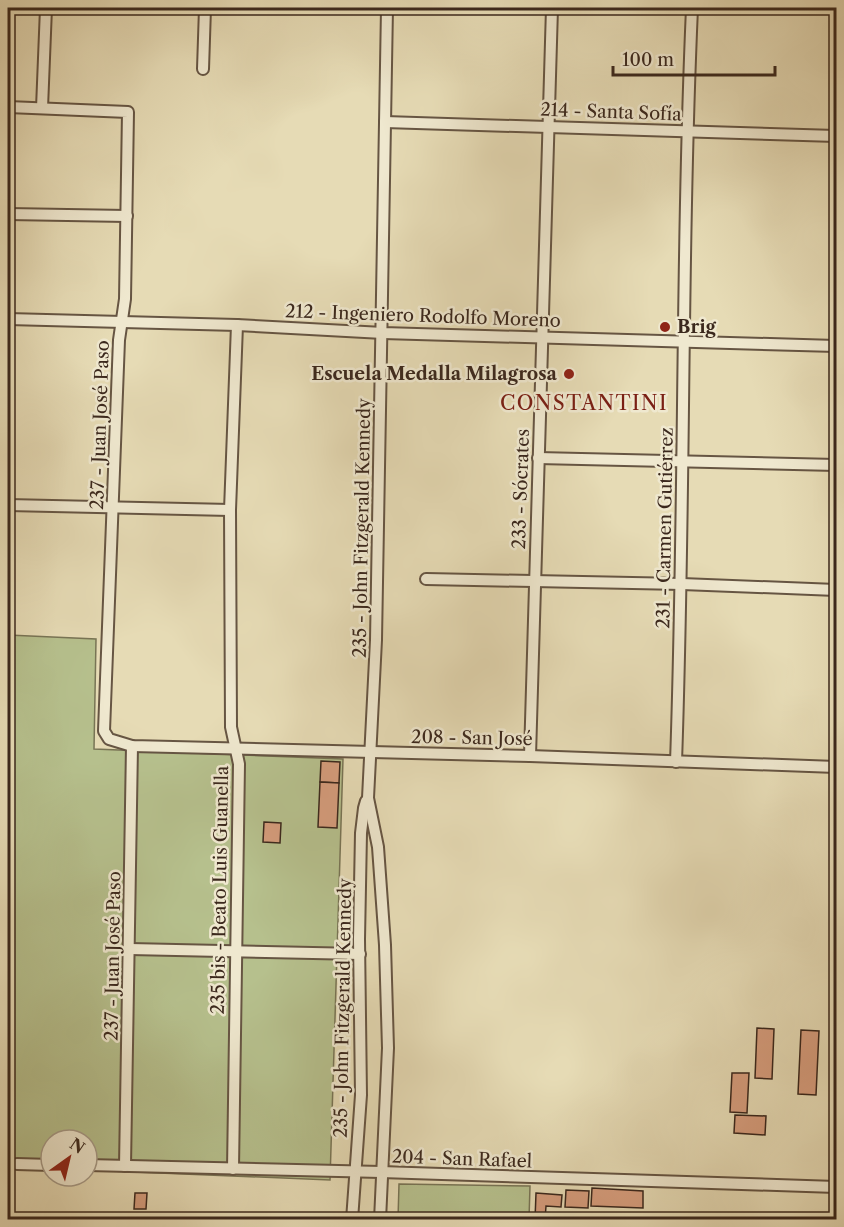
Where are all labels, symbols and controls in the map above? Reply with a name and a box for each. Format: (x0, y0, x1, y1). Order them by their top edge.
scale bar (613, 39, 775, 77)
text: 100 m (622, 49, 674, 71)
street label: 214 - Santa Sofía (540, 99, 683, 125)
street label: 212 - Ingeniero Rodolfo Moreno (285, 300, 561, 332)
place label: Brig (677, 316, 717, 338)
marker: Brig (658, 320, 672, 334)
street label: 237 - Juan José Paso (86, 340, 114, 510)
place label: Escuela Medalla Milagrosa (311, 363, 558, 385)
marker: Escuela Medalla Milagrosa (562, 367, 576, 381)
district label: CONSTANTINI (500, 391, 668, 415)
street label: 235 - John Fitzgerald Kennedy (349, 397, 375, 658)
street label: 231 - Carmen Gutiérrez (652, 427, 678, 629)
street label: 233 - Sócrates (508, 428, 534, 550)
street label: 208 - San José (411, 726, 533, 750)
street label: 235 bis - Beato Luis Guanella (207, 765, 233, 1015)
street label: 237 - Juan José Paso (101, 871, 125, 1041)
street label: 235 - John Fitzgerald Kennedy (330, 877, 356, 1138)
north arrow (39, 1128, 99, 1188)
text: N (66, 1133, 89, 1158)
street label: 204 - San Rafael (392, 1146, 532, 1172)

